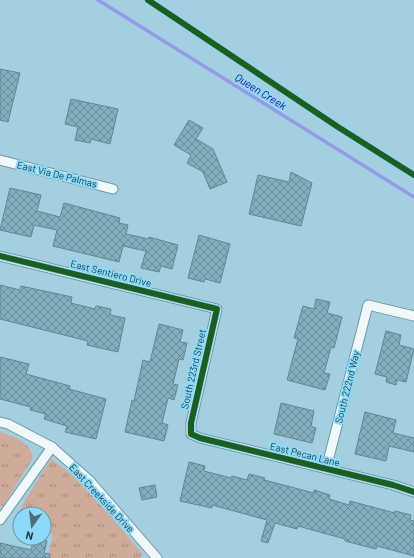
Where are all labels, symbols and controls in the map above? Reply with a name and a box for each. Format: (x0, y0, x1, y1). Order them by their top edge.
water label: Queen Creek (233, 70, 290, 112)
street label: East Via De Palmas (16, 158, 98, 190)
street label: East Sentiero Drive (69, 257, 153, 289)
street label: South 223rd Street (178, 327, 208, 410)
street label: South 222nd Way (332, 349, 362, 425)
street label: East Pecan Lane (269, 439, 341, 469)
street label: East Creekside Drive (67, 461, 137, 535)
north arrow (12, 506, 52, 546)
text: N (24, 529, 35, 543)

